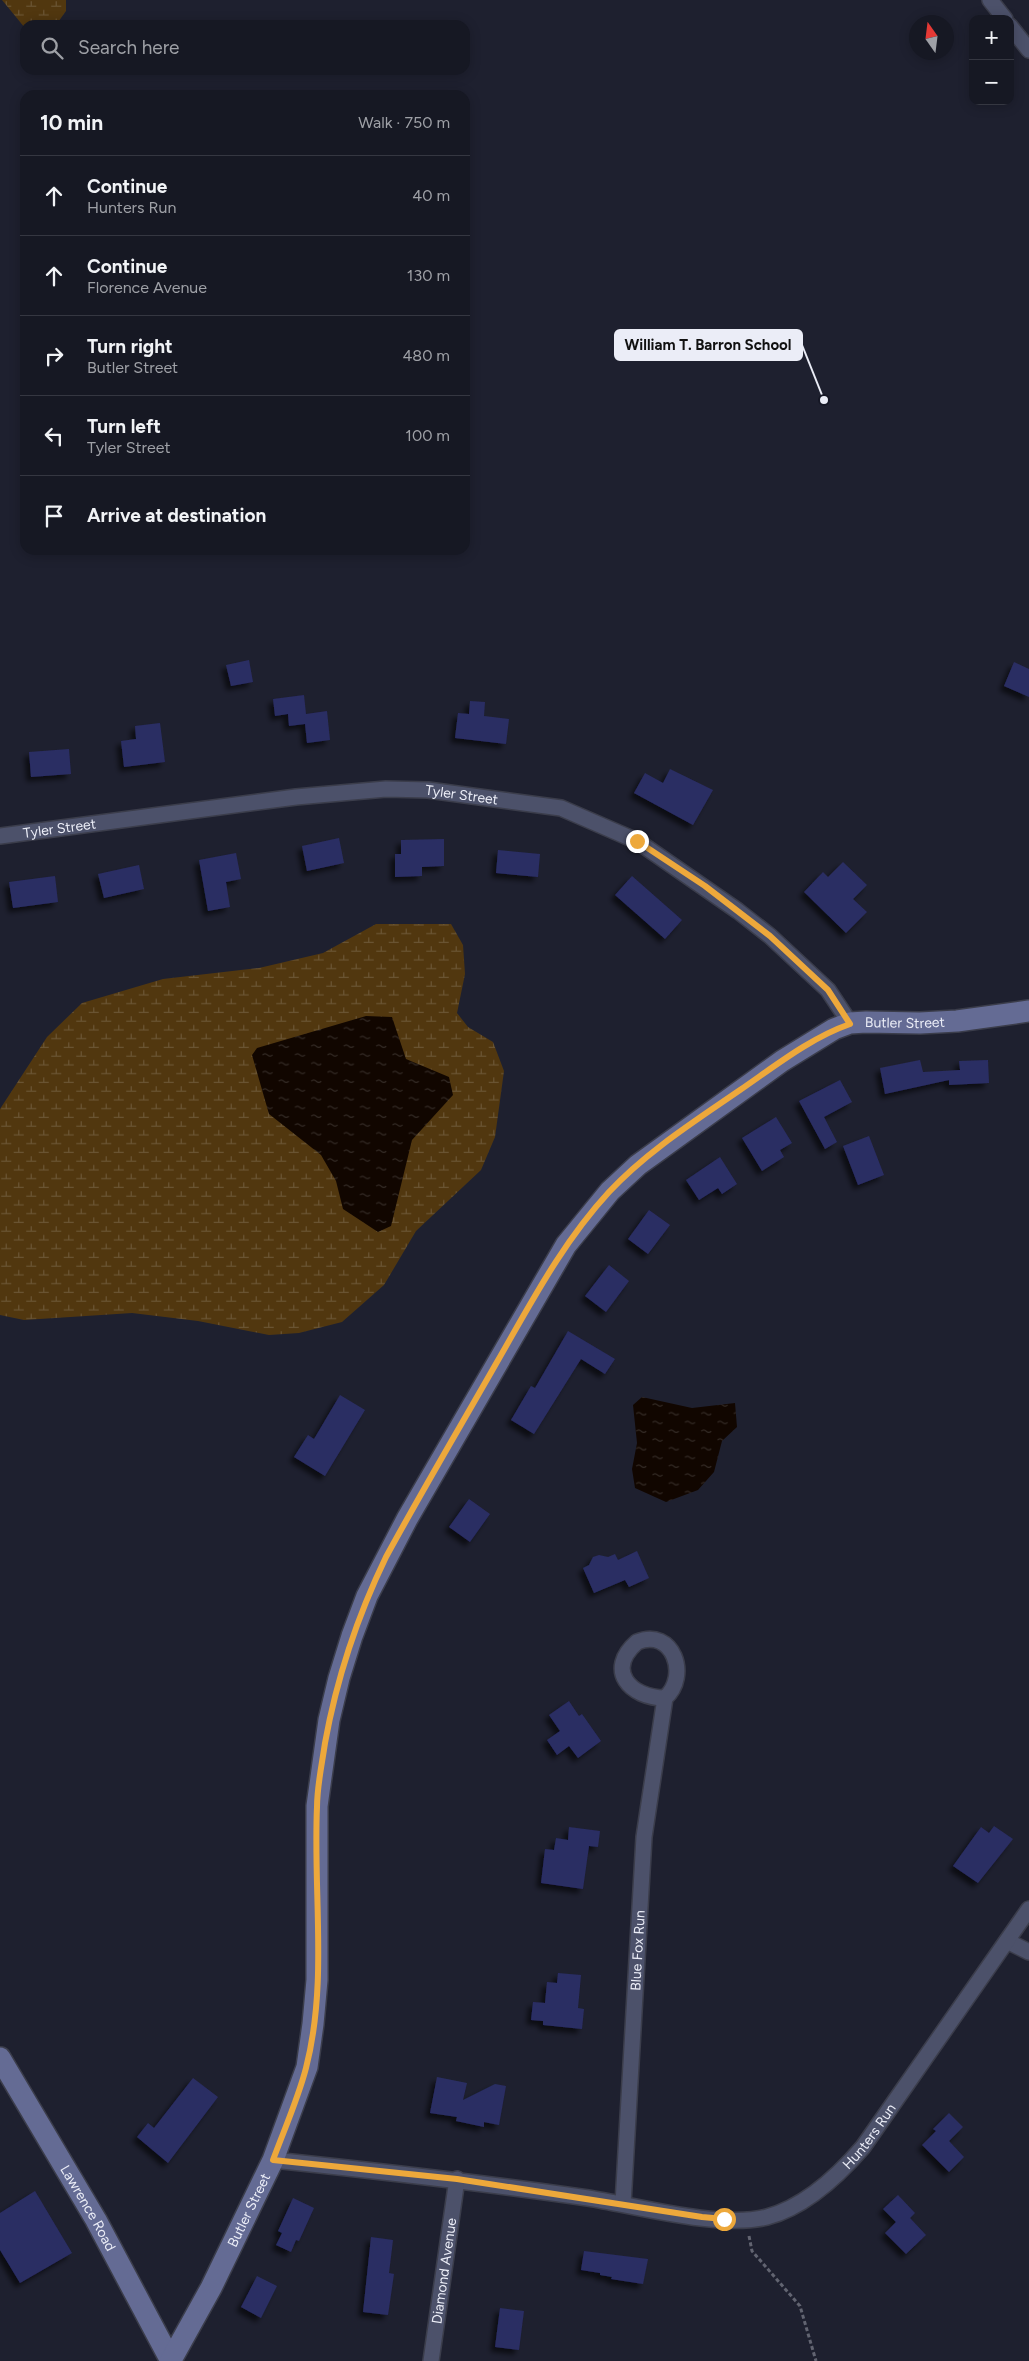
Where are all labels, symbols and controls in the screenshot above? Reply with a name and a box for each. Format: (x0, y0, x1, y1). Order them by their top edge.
north arrow (909, 15, 954, 60)
map controls (969, 15, 1014, 105)
button: + (969, 15, 1014, 60)
search box (20, 20, 470, 75)
icon: search (38, 34, 66, 62)
text: Search here (78, 36, 180, 59)
button: − (969, 60, 1014, 105)
text: 10 min (40, 110, 103, 135)
text: Walk · 750 m (358, 113, 450, 132)
text: Continue (87, 175, 167, 198)
icon: ahead (40, 182, 68, 210)
text: 40 m (412, 186, 450, 205)
text: Hunters Run (87, 198, 176, 217)
text: Continue (87, 255, 167, 278)
icon: ahead (40, 262, 68, 290)
text: 130 m (407, 266, 450, 285)
text: Florence Avenue (87, 278, 207, 297)
callout: William T. Barron School (615, 330, 802, 360)
text: Turn right (87, 335, 173, 358)
text: William T. Barron School (624, 336, 792, 354)
icon: right (40, 342, 68, 370)
text: 480 m (402, 346, 450, 365)
text: Butler Street (87, 358, 178, 377)
text: Turn left (87, 415, 161, 438)
icon: left (40, 422, 68, 450)
text: 100 m (405, 426, 450, 445)
text: Tyler Street (87, 438, 170, 457)
icon: arrive (40, 502, 68, 530)
text: Arrive at destination (87, 504, 266, 527)
street label: Tyler Street (424, 781, 499, 808)
street label: Tyler Street (22, 815, 97, 841)
route end (626, 830, 649, 853)
street label: Butler Street (865, 1013, 945, 1032)
street label: Blue Fox Run (627, 1909, 648, 1991)
street label: Hunters Run (839, 2100, 899, 2173)
street label: Lawrence Road (57, 2162, 119, 2254)
street label: Butler Street (224, 2170, 274, 2250)
route start (713, 2208, 736, 2231)
street label: Diamond Avenue (428, 2216, 460, 2325)

